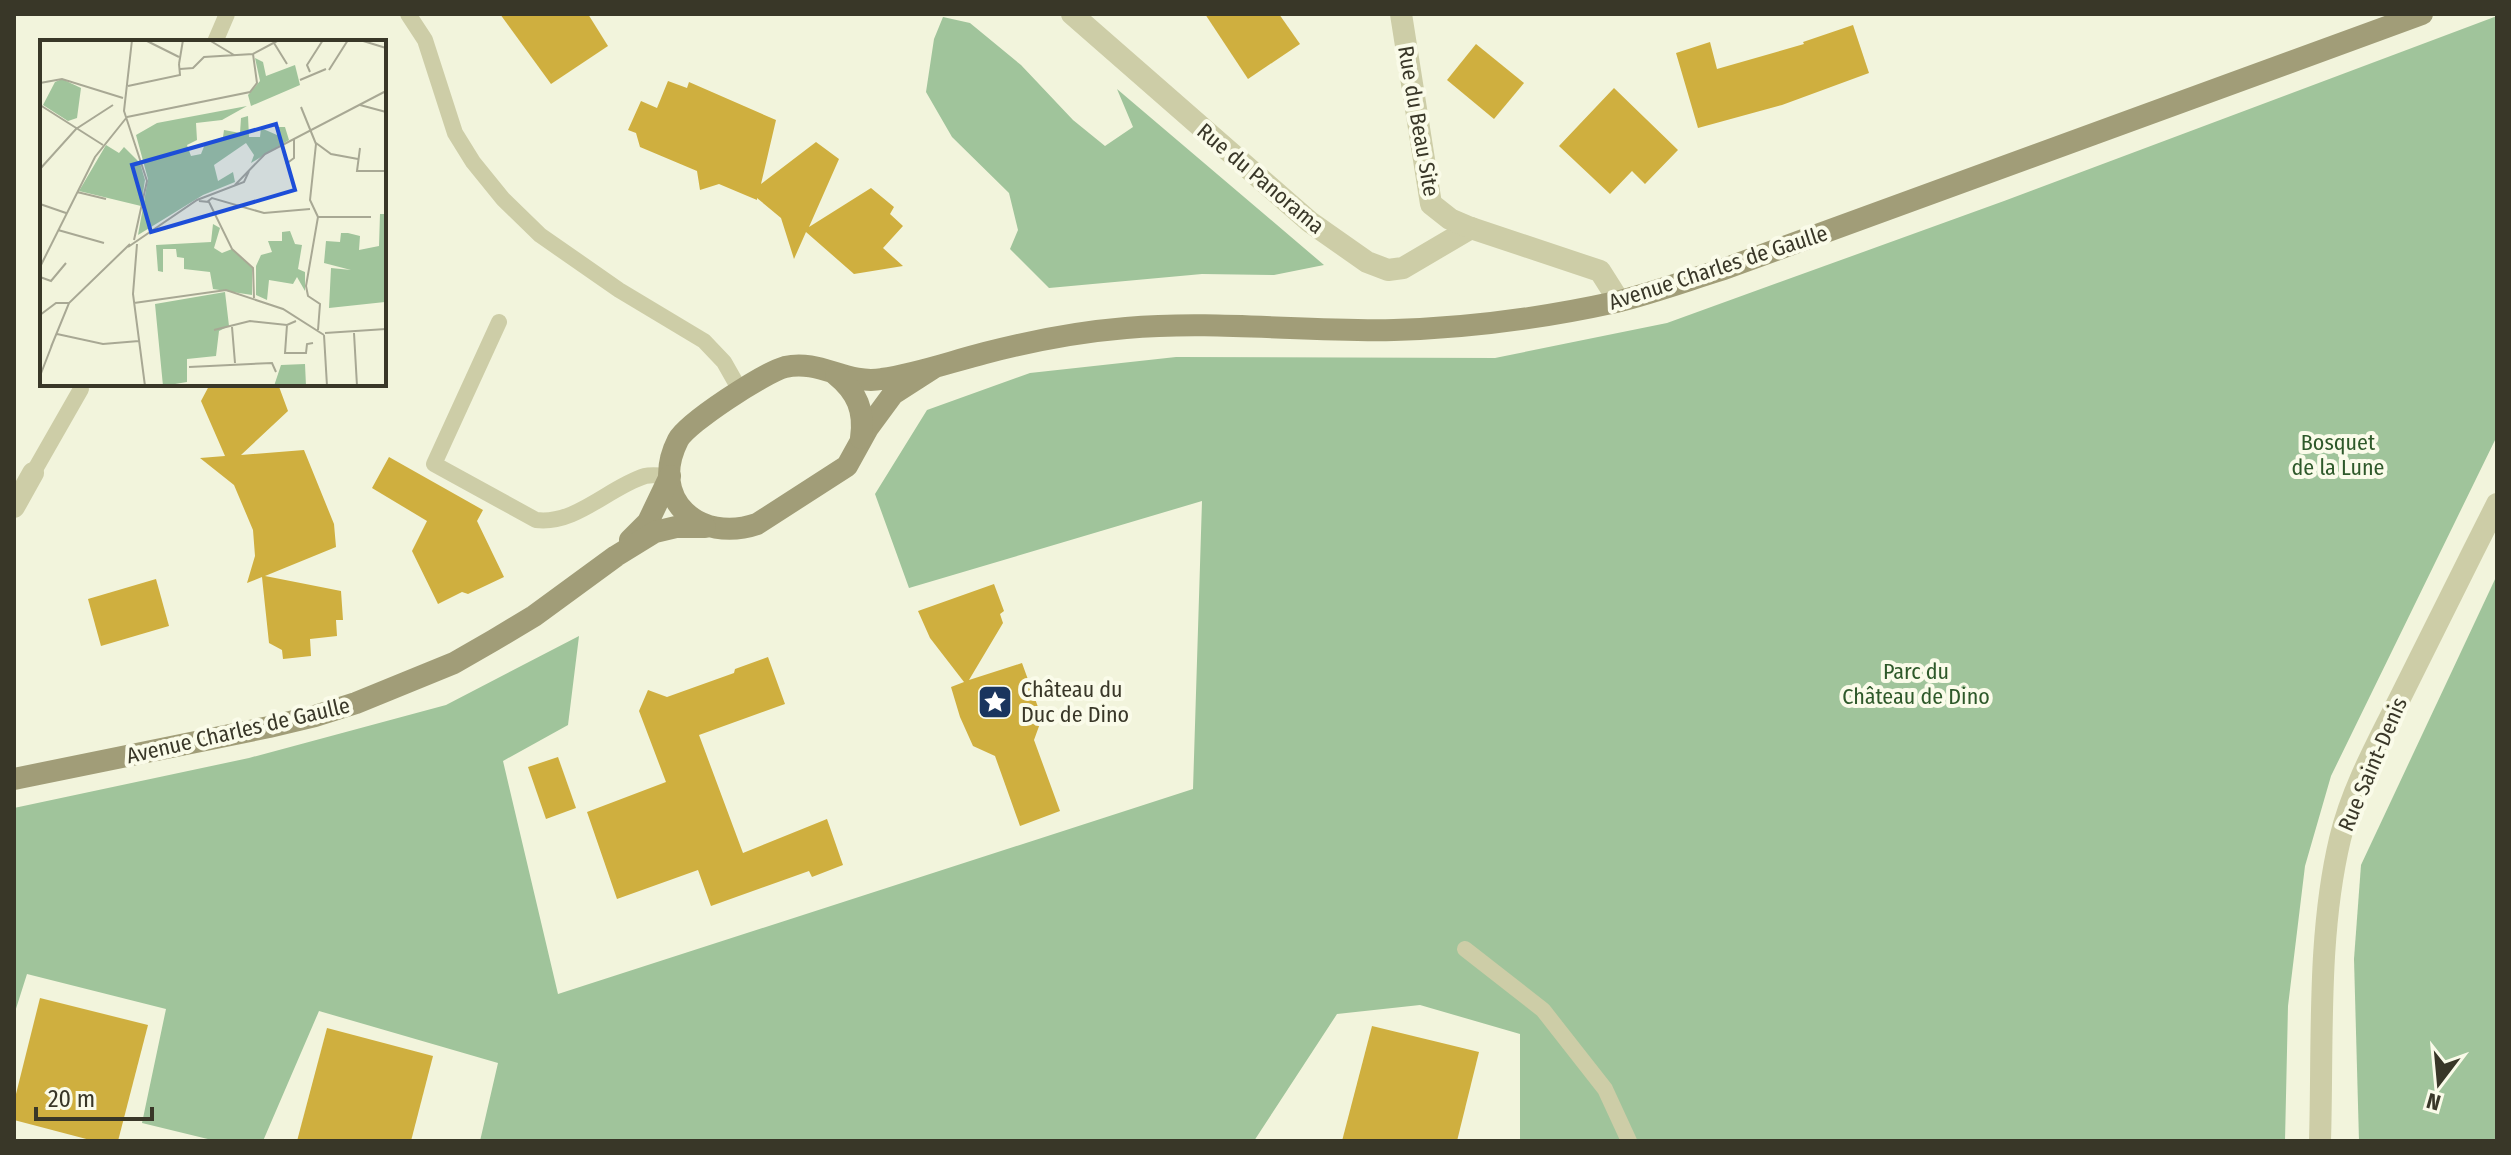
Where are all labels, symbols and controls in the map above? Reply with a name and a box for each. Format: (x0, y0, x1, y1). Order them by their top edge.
inset map (40, 40, 386, 386)
street label: Rue du Beau Site (1392, 44, 1445, 198)
street label: Rue du Panorama (1192, 117, 1330, 239)
street label: Avenue Charles de Gaulle (1605, 219, 1831, 316)
park label: Bosquet de la Lune (2292, 429, 2384, 481)
park label: Parc du Château de Dino (1842, 658, 1990, 710)
place label: Château du Duc de Dino (1021, 676, 1129, 728)
place icon: Château du Duc de Dino (976, 683, 1014, 721)
street label: Avenue Charles de Gaulle (124, 692, 352, 769)
street label: Rue Saint-Denis (2332, 693, 2413, 835)
north arrow (2399, 1043, 2479, 1123)
scale bar (36, 1071, 152, 1121)
text: 20 m (48, 1085, 95, 1113)
text: N (2424, 1087, 2444, 1117)

